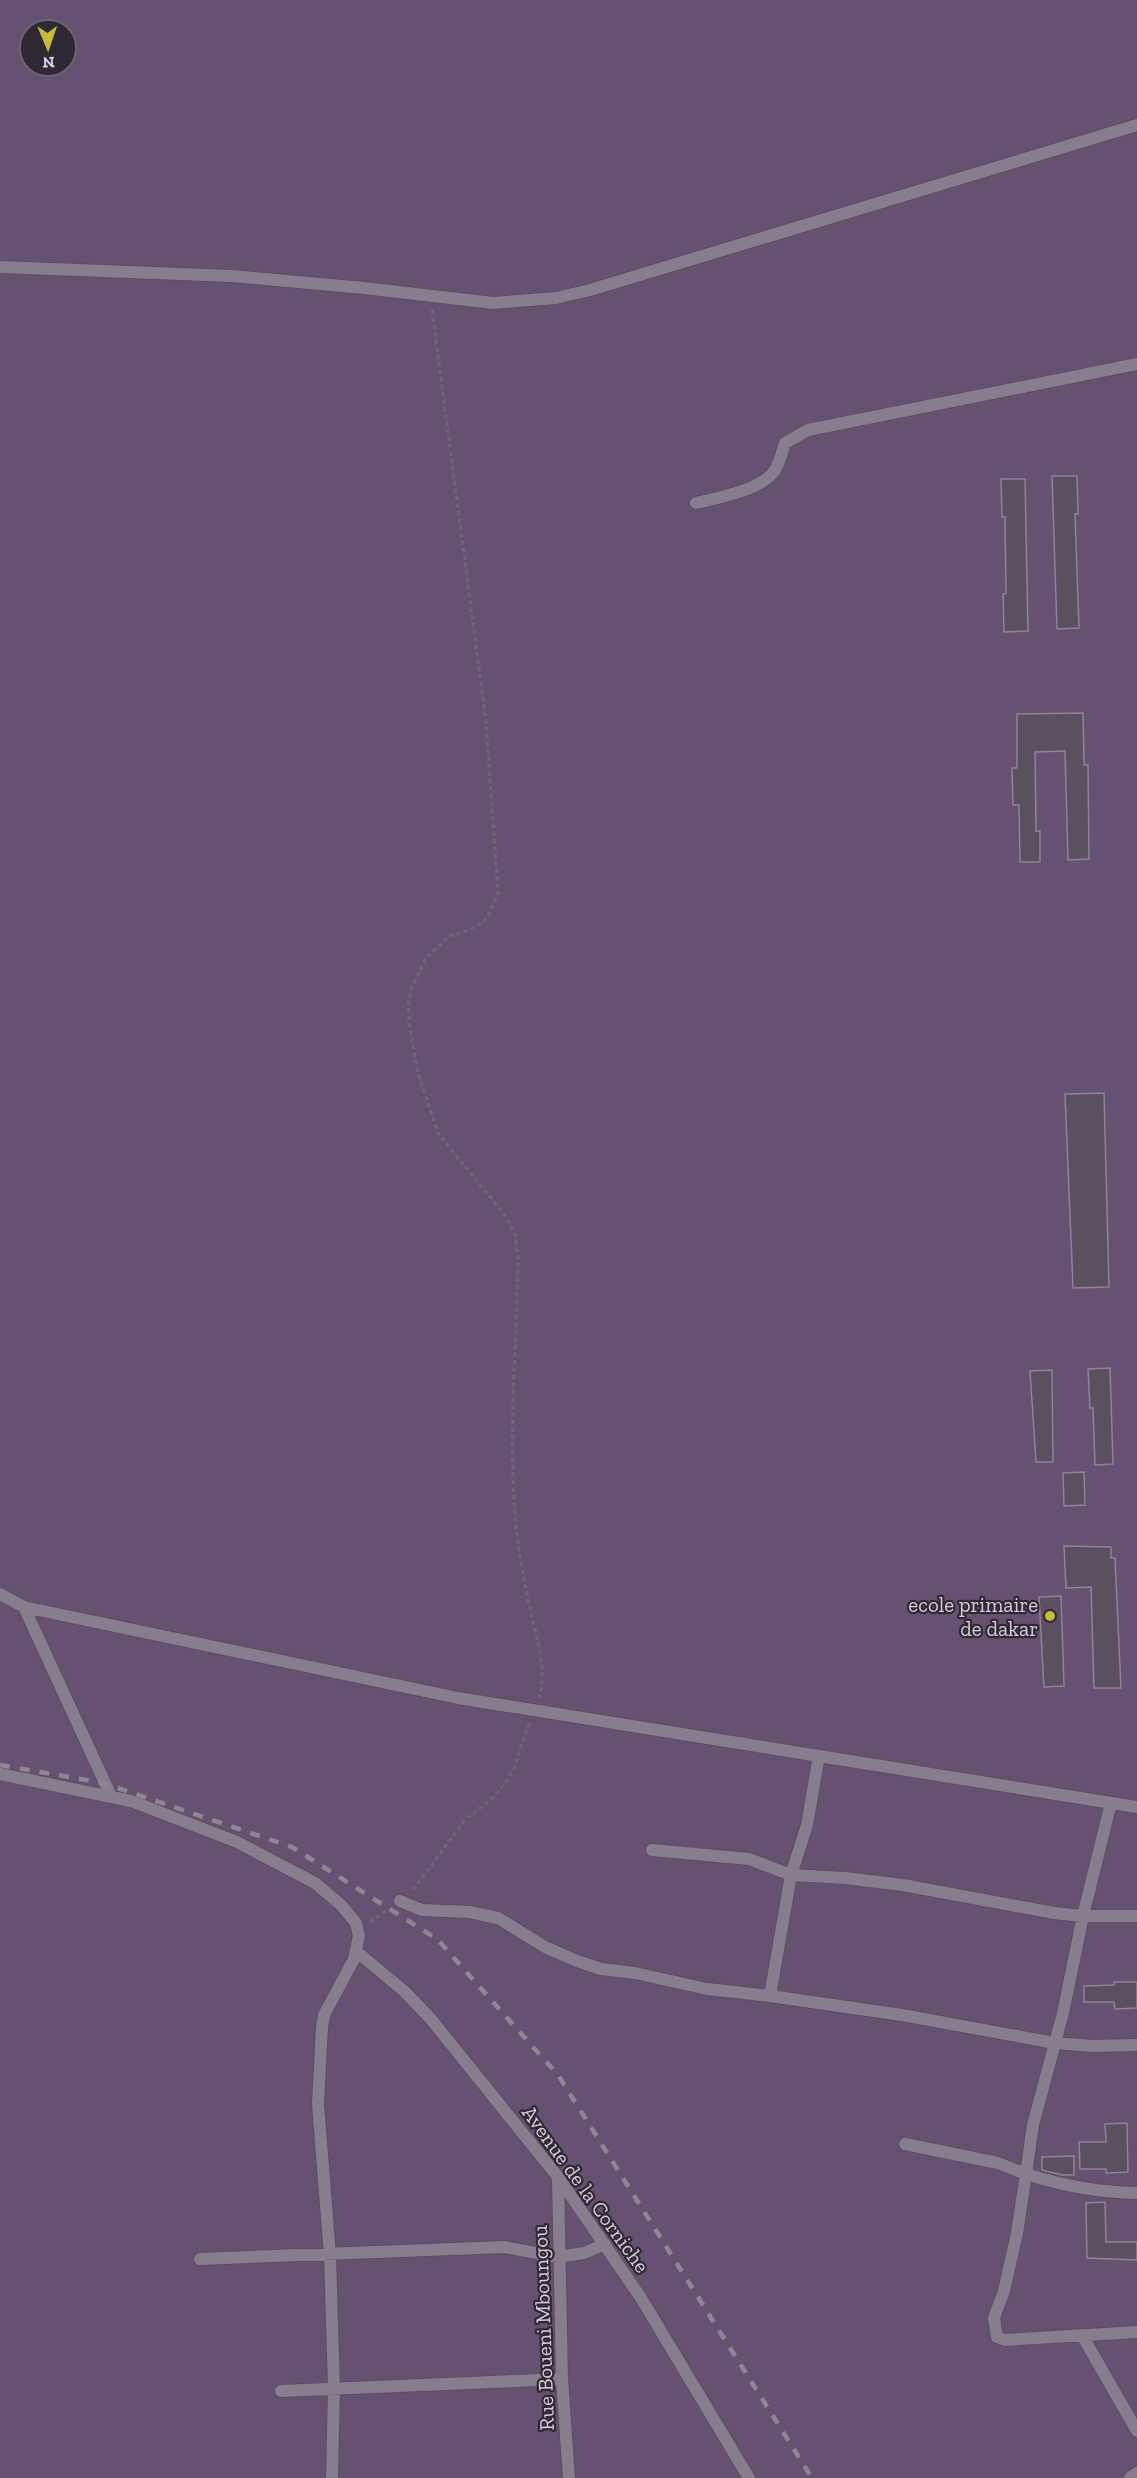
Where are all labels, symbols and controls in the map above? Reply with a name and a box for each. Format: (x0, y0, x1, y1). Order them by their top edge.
north arrow (18, 18, 78, 78)
text: N (42, 53, 55, 72)
place label: ecole primaire de dakar (908, 1592, 1038, 1641)
marker: ecole primaire de dakar (1043, 1609, 1057, 1623)
street label: Avenue de la Corniche (517, 2101, 655, 2277)
street label: Rue Boueni Mboungou (527, 2225, 559, 2431)

